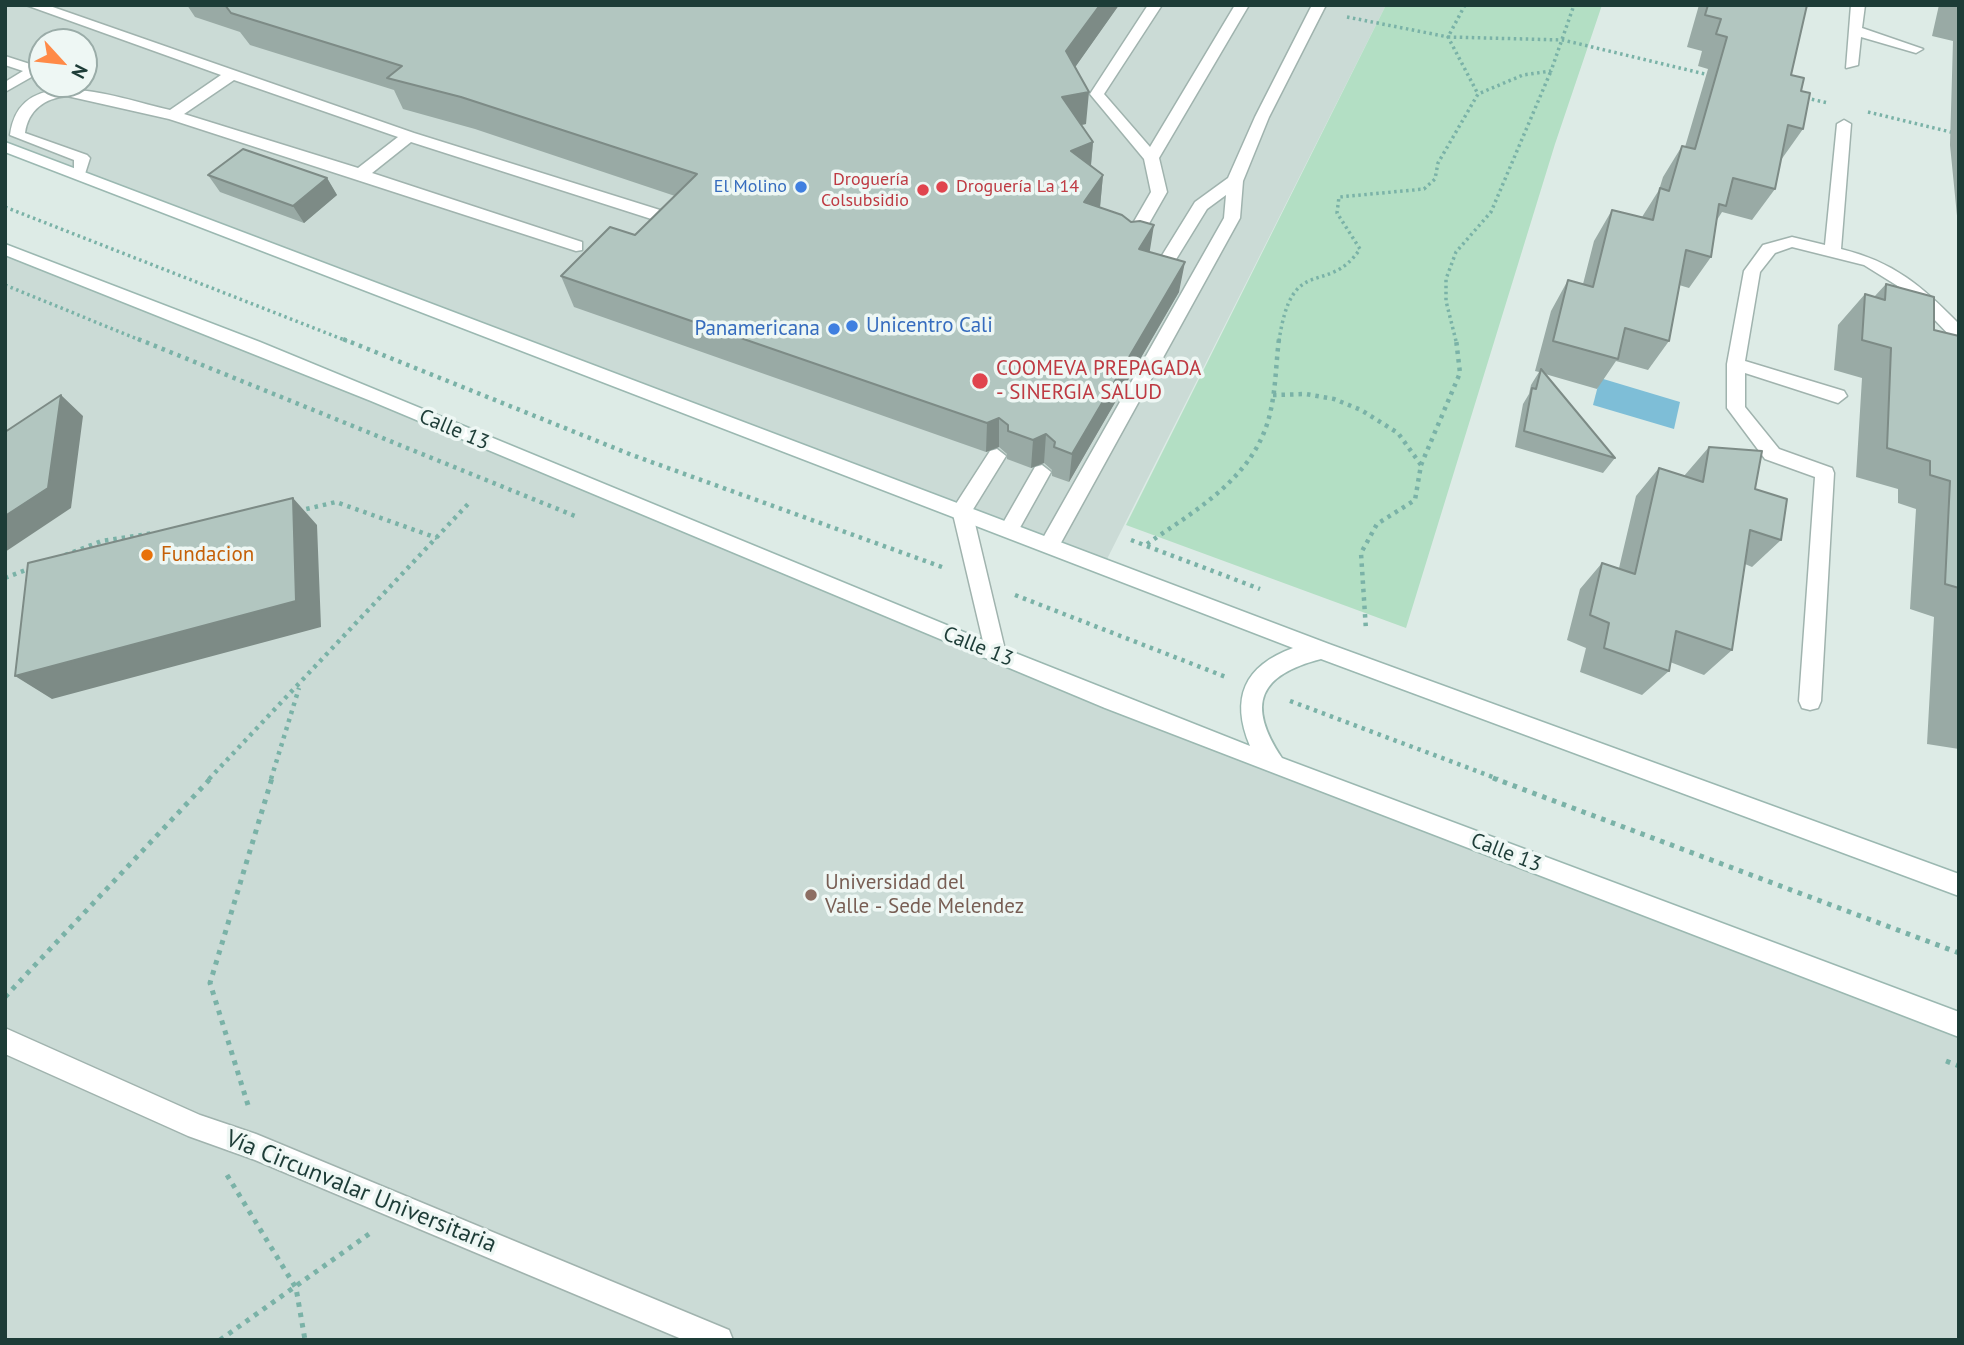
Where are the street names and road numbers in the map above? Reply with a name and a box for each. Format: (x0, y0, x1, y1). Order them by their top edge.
street label: Calle 13 (415, 404, 493, 456)
street label: Calle 13 (939, 622, 1017, 672)
street label: Calle 13 (1467, 828, 1545, 878)
street label: Vía Circunvalar Universitaria (221, 1124, 501, 1260)

